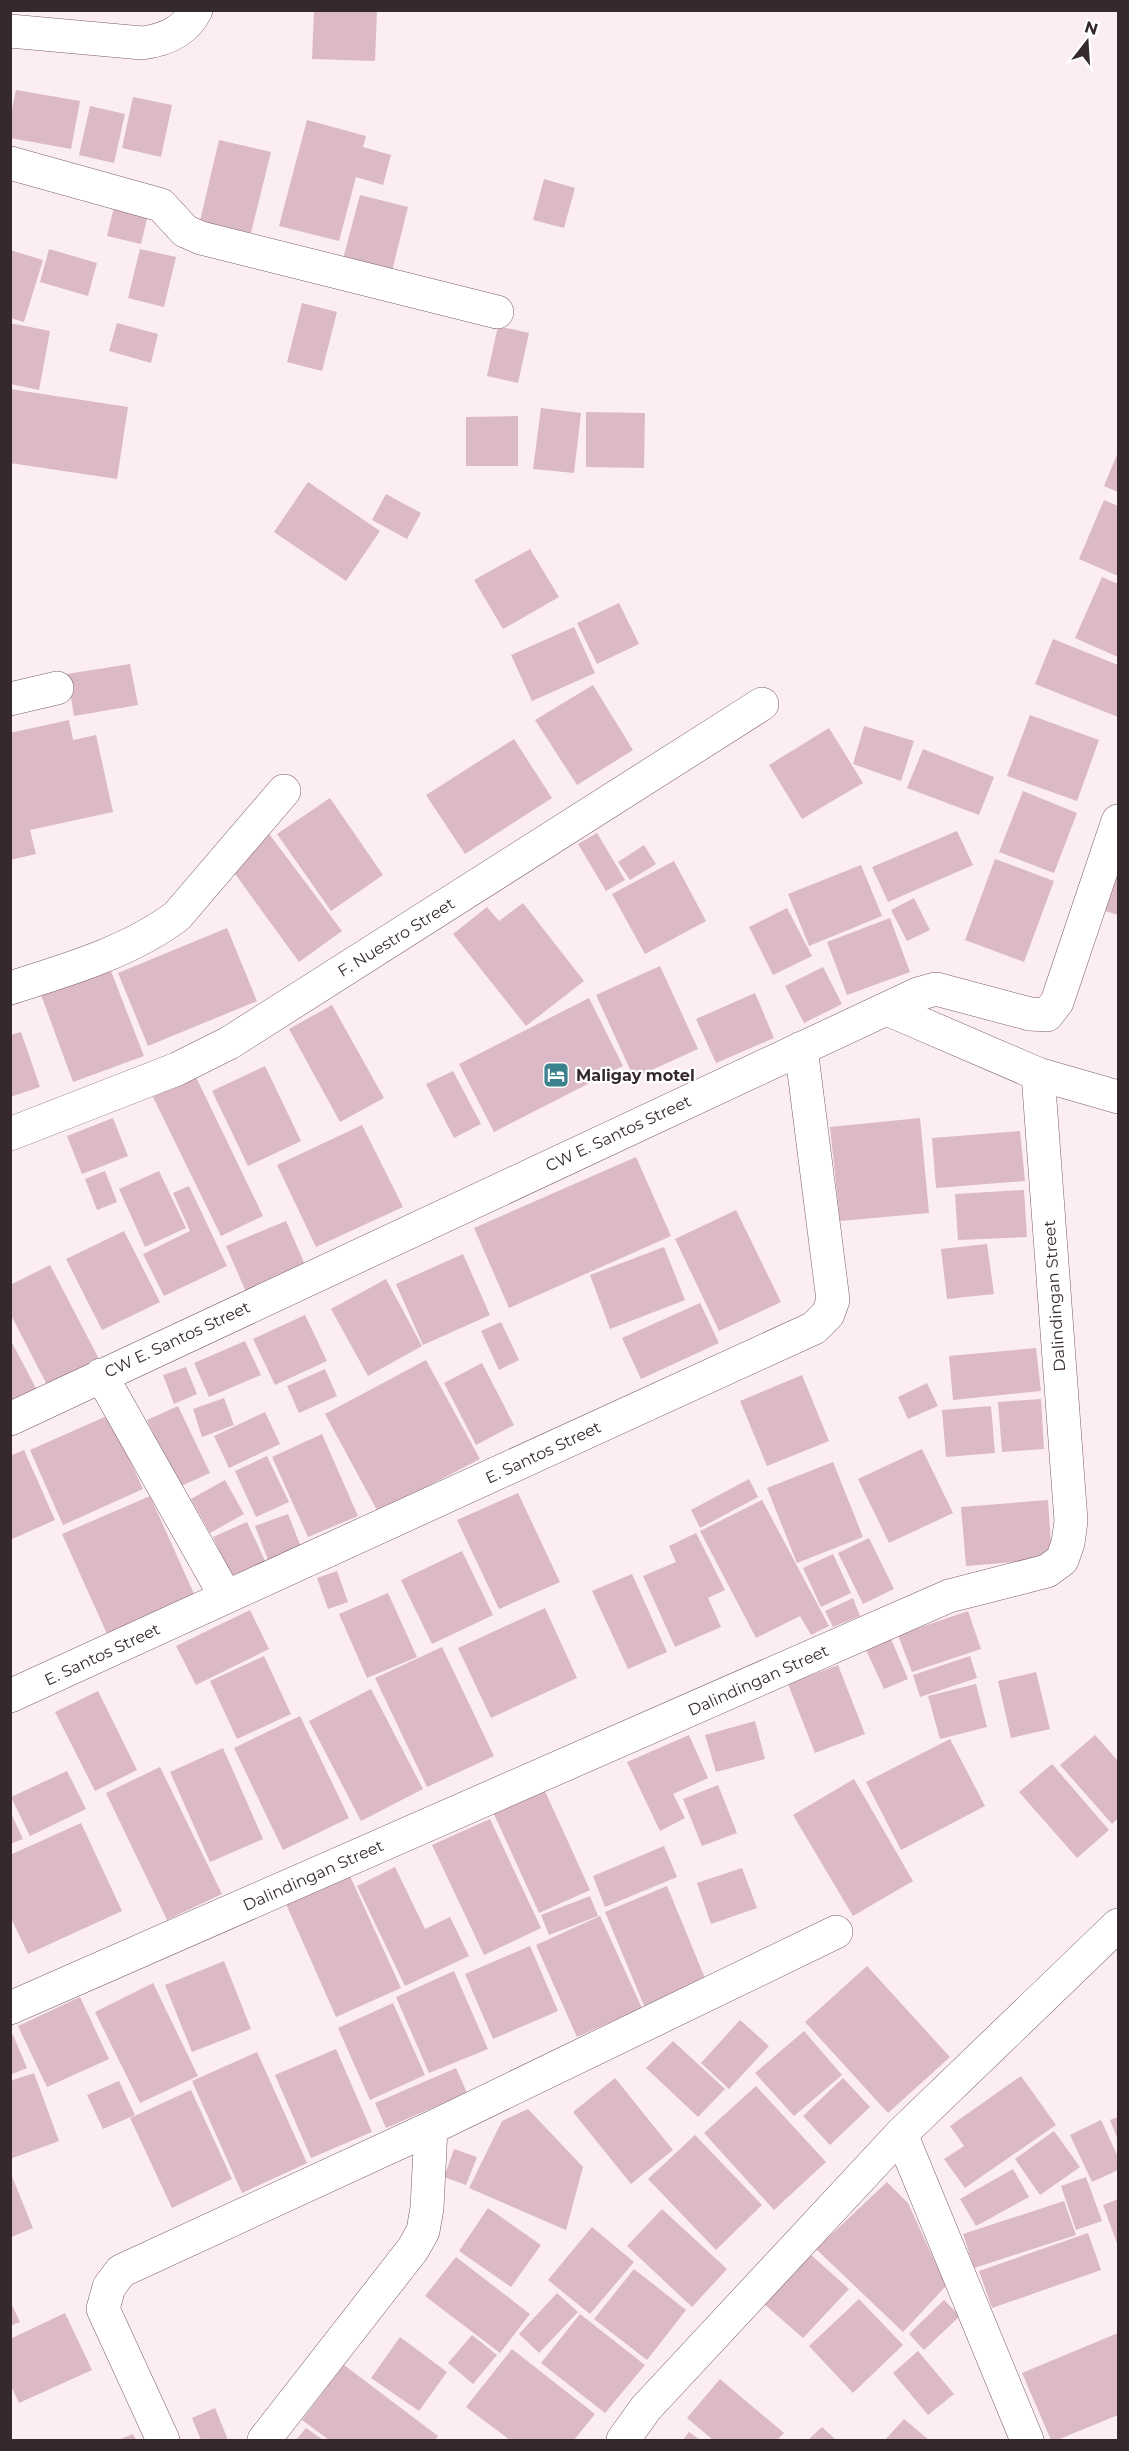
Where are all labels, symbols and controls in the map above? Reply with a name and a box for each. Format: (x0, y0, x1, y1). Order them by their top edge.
north arrow (1057, 12, 1117, 72)
text: N (1082, 17, 1100, 39)
street label: F. Nuestro Street (334, 894, 459, 981)
hotel icon: Maligay motel (541, 1060, 571, 1090)
place label: Maligay motel (576, 1066, 695, 1085)
street label: CW E. Santos Street (542, 1091, 694, 1176)
street label: Dalindingan Street (1040, 1219, 1069, 1372)
street label: CW E. Santos Street (101, 1297, 253, 1382)
street label: E. Santos Street (482, 1417, 604, 1488)
street label: E. Santos Street (41, 1619, 163, 1690)
street label: Dalindingan Street (685, 1641, 832, 1720)
street label: Dalindingan Street (240, 1836, 387, 1915)

